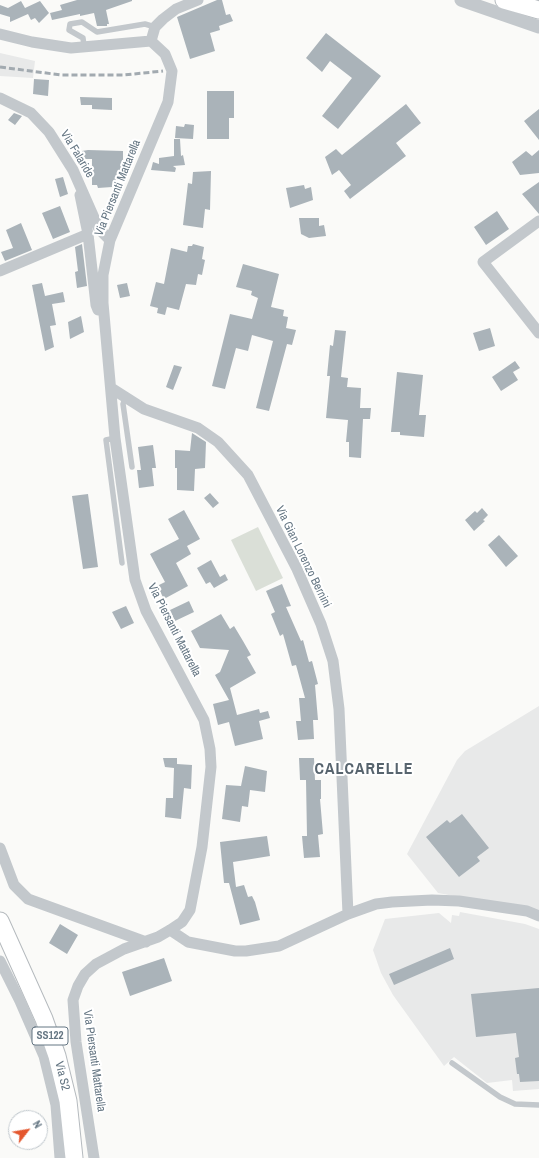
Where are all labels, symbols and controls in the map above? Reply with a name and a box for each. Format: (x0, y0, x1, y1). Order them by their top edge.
street label: Via Falaride (57, 128, 97, 180)
street label: Via Piersanti Mattarella (92, 138, 144, 238)
street label: Via Gian Lorenzo Bernini (272, 504, 334, 610)
street label: Via Piersanti Mattarella (144, 581, 204, 679)
district label: CALCARELLE (315, 760, 413, 780)
street label: Via Piersanti Mattarella (80, 1009, 108, 1113)
road number: SS122 (32, 1027, 68, 1045)
street label: Via S2 (51, 1060, 73, 1092)
north arrow (8, 1110, 48, 1150)
text: N (30, 1118, 45, 1131)

